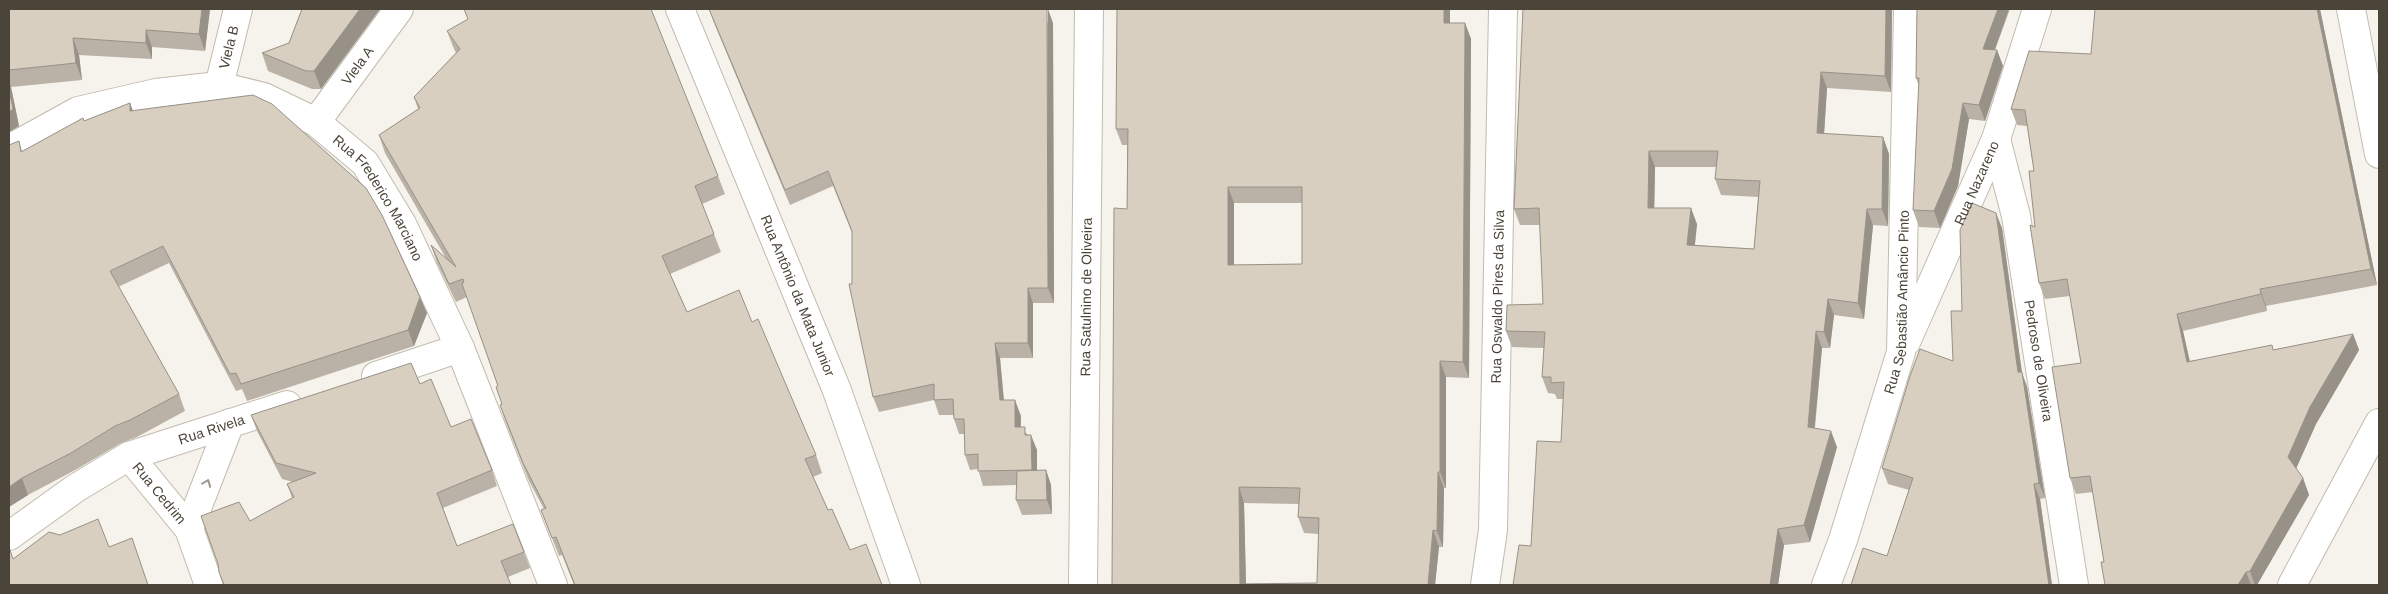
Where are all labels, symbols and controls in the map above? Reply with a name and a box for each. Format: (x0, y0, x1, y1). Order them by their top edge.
street label: Viela B (216, 24, 242, 71)
street label: Viela A (338, 43, 377, 88)
street label: Rua Frederico Marciano (330, 132, 426, 264)
street label: Rua Nazareno (1951, 138, 2002, 227)
street label: Rua Oswaldo Pires da Silva (1488, 209, 1507, 384)
street label: Rua Sebastião Amâncio Pinto (1881, 210, 1912, 396)
street label: Rua Antônio da Mata Junior (758, 213, 838, 379)
street label: Rua Satulnino de Oliveira (1077, 217, 1095, 377)
street label: Pedroso de Oliveira (2021, 299, 2056, 423)
street label: Rua Rivela (176, 411, 247, 448)
street label: Rua Cedrim (130, 459, 189, 527)
one-way arrow (201, 479, 211, 488)

